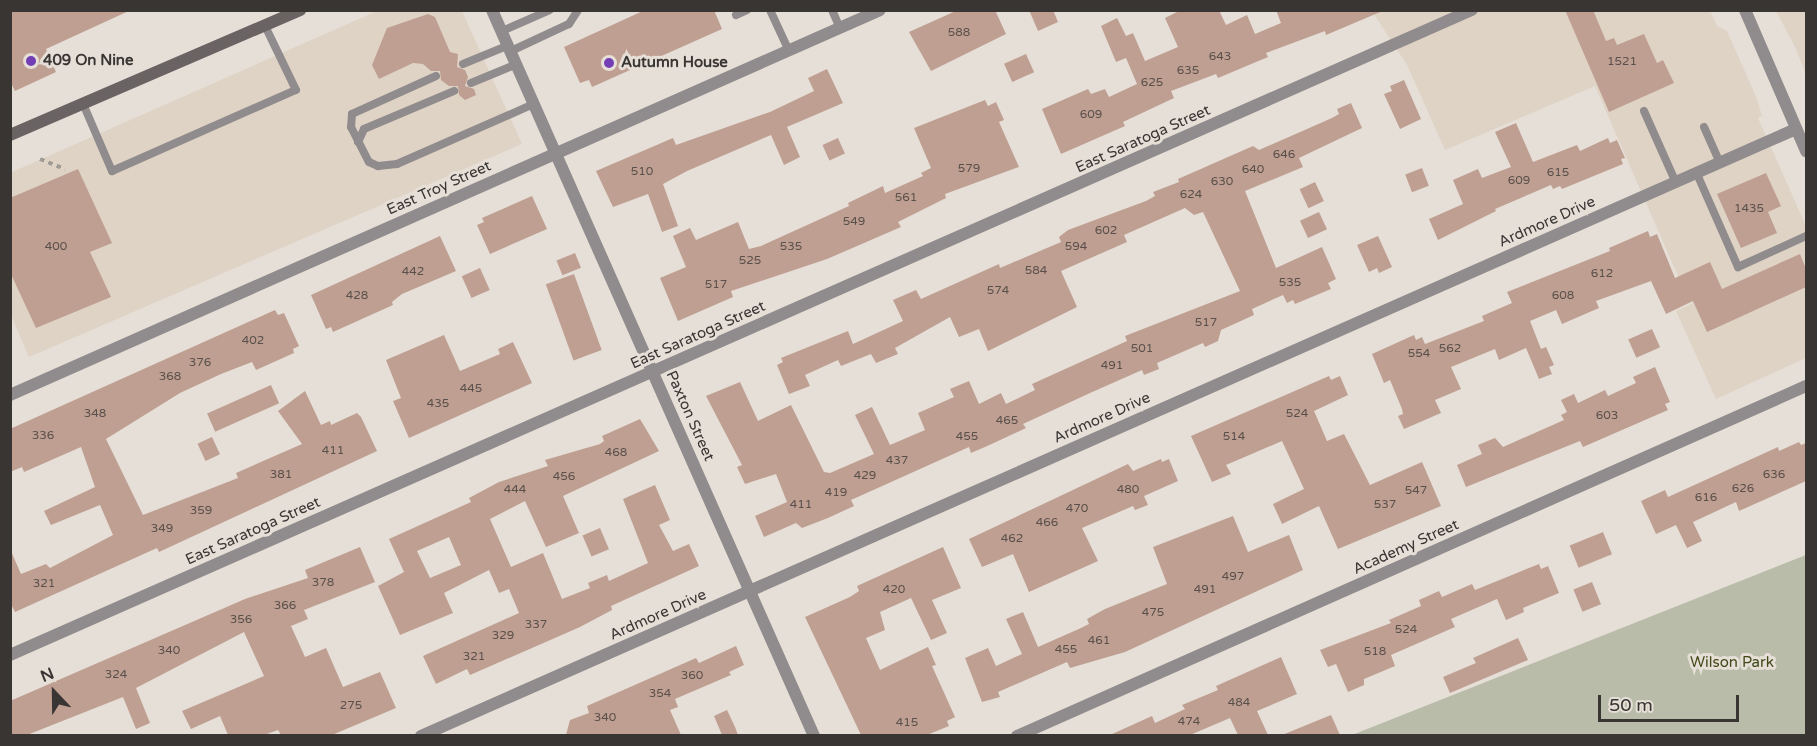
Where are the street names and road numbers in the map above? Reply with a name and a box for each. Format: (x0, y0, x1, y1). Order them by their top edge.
street label: East Saratoga Street (1073, 101, 1213, 177)
street label: East Troy Street (384, 157, 494, 219)
street label: Ardmore Drive (1496, 193, 1598, 251)
street label: East Saratoga Street (628, 297, 768, 373)
street label: Paxton Street (662, 368, 718, 464)
street label: Ardmore Drive (1051, 389, 1153, 447)
street label: East Saratoga Street (183, 493, 323, 569)
street label: Academy Street (1350, 516, 1462, 578)
street label: Ardmore Drive (607, 586, 709, 644)

